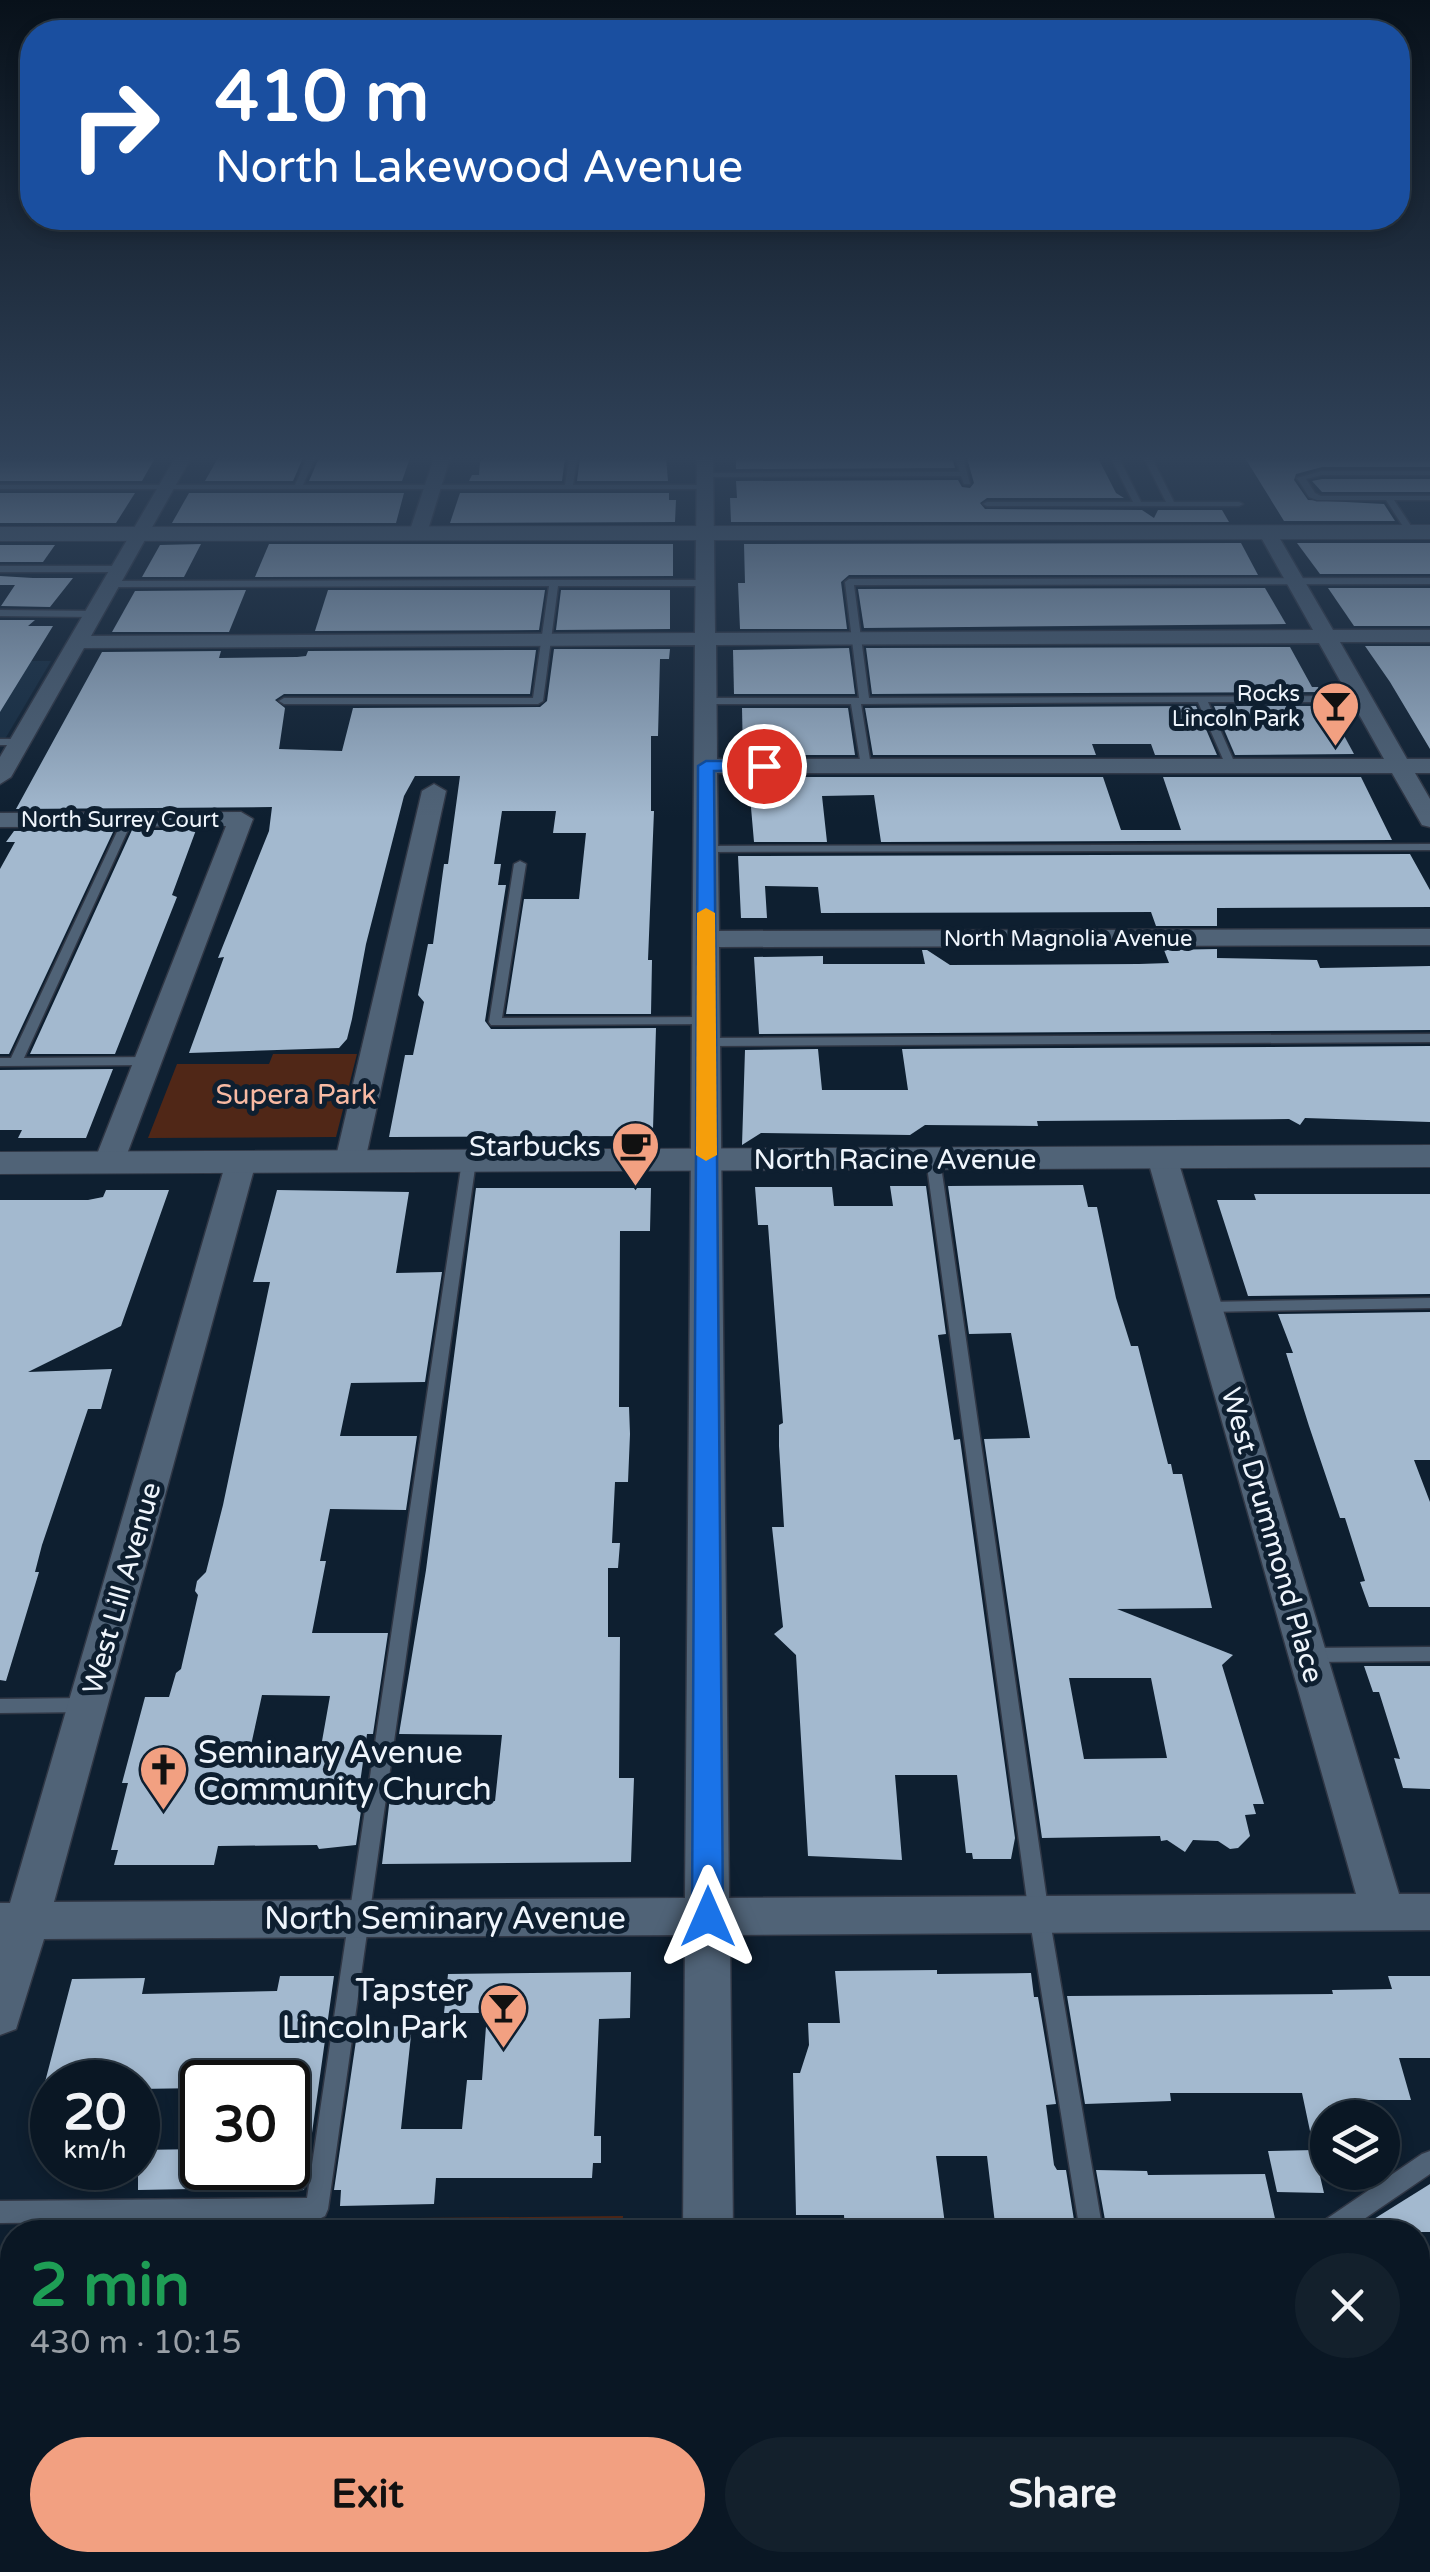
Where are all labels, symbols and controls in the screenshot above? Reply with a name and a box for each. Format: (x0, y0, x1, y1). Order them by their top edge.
text: 410 m (215, 56, 429, 140)
icon: right (50, 60, 180, 190)
text: North Lakewood Avenue (215, 141, 743, 195)
bar icon: Rocks Lincoln Park (1309, 680, 1361, 748)
place label: Rocks Lincoln Park (1172, 681, 1300, 732)
pin (722, 724, 807, 809)
icon: arrive (737, 739, 792, 794)
street label: North Surrey Court (21, 807, 219, 833)
street label: North Magnolia Avenue (944, 926, 1192, 952)
park label: Supera Park (215, 1078, 377, 1112)
cafe icon: Starbucks (610, 1120, 662, 1188)
place label: Starbucks (469, 1130, 601, 1164)
street label: North Racine Avenue (754, 1143, 1036, 1177)
street label: West Drummond Place (1214, 1384, 1330, 1687)
street label: West Lill Avenue (75, 1478, 168, 1698)
place label: Seminary Avenue Community Church (198, 1734, 492, 1809)
church icon: Seminary Avenue Community Church (137, 1744, 189, 1812)
position arrow (656, 1865, 760, 1969)
street label: North Seminary Avenue (264, 1900, 626, 1938)
place label: Tapster Lincoln Park (282, 1972, 469, 2047)
bar icon: Tapster Lincoln Park (477, 1982, 529, 2050)
speed limit sign: 30 (180, 2060, 310, 2190)
text: 20 (64, 2083, 126, 2143)
map controls (1310, 2100, 1400, 2190)
button: layers (1310, 2100, 1400, 2190)
text: km/h (64, 2135, 126, 2165)
text: 2 min (30, 2250, 190, 2322)
button: close (1295, 2253, 1400, 2358)
text: 430 m · 10:15 (30, 2324, 242, 2362)
button: Exit (30, 2437, 705, 2552)
button: Share (725, 2437, 1400, 2552)

